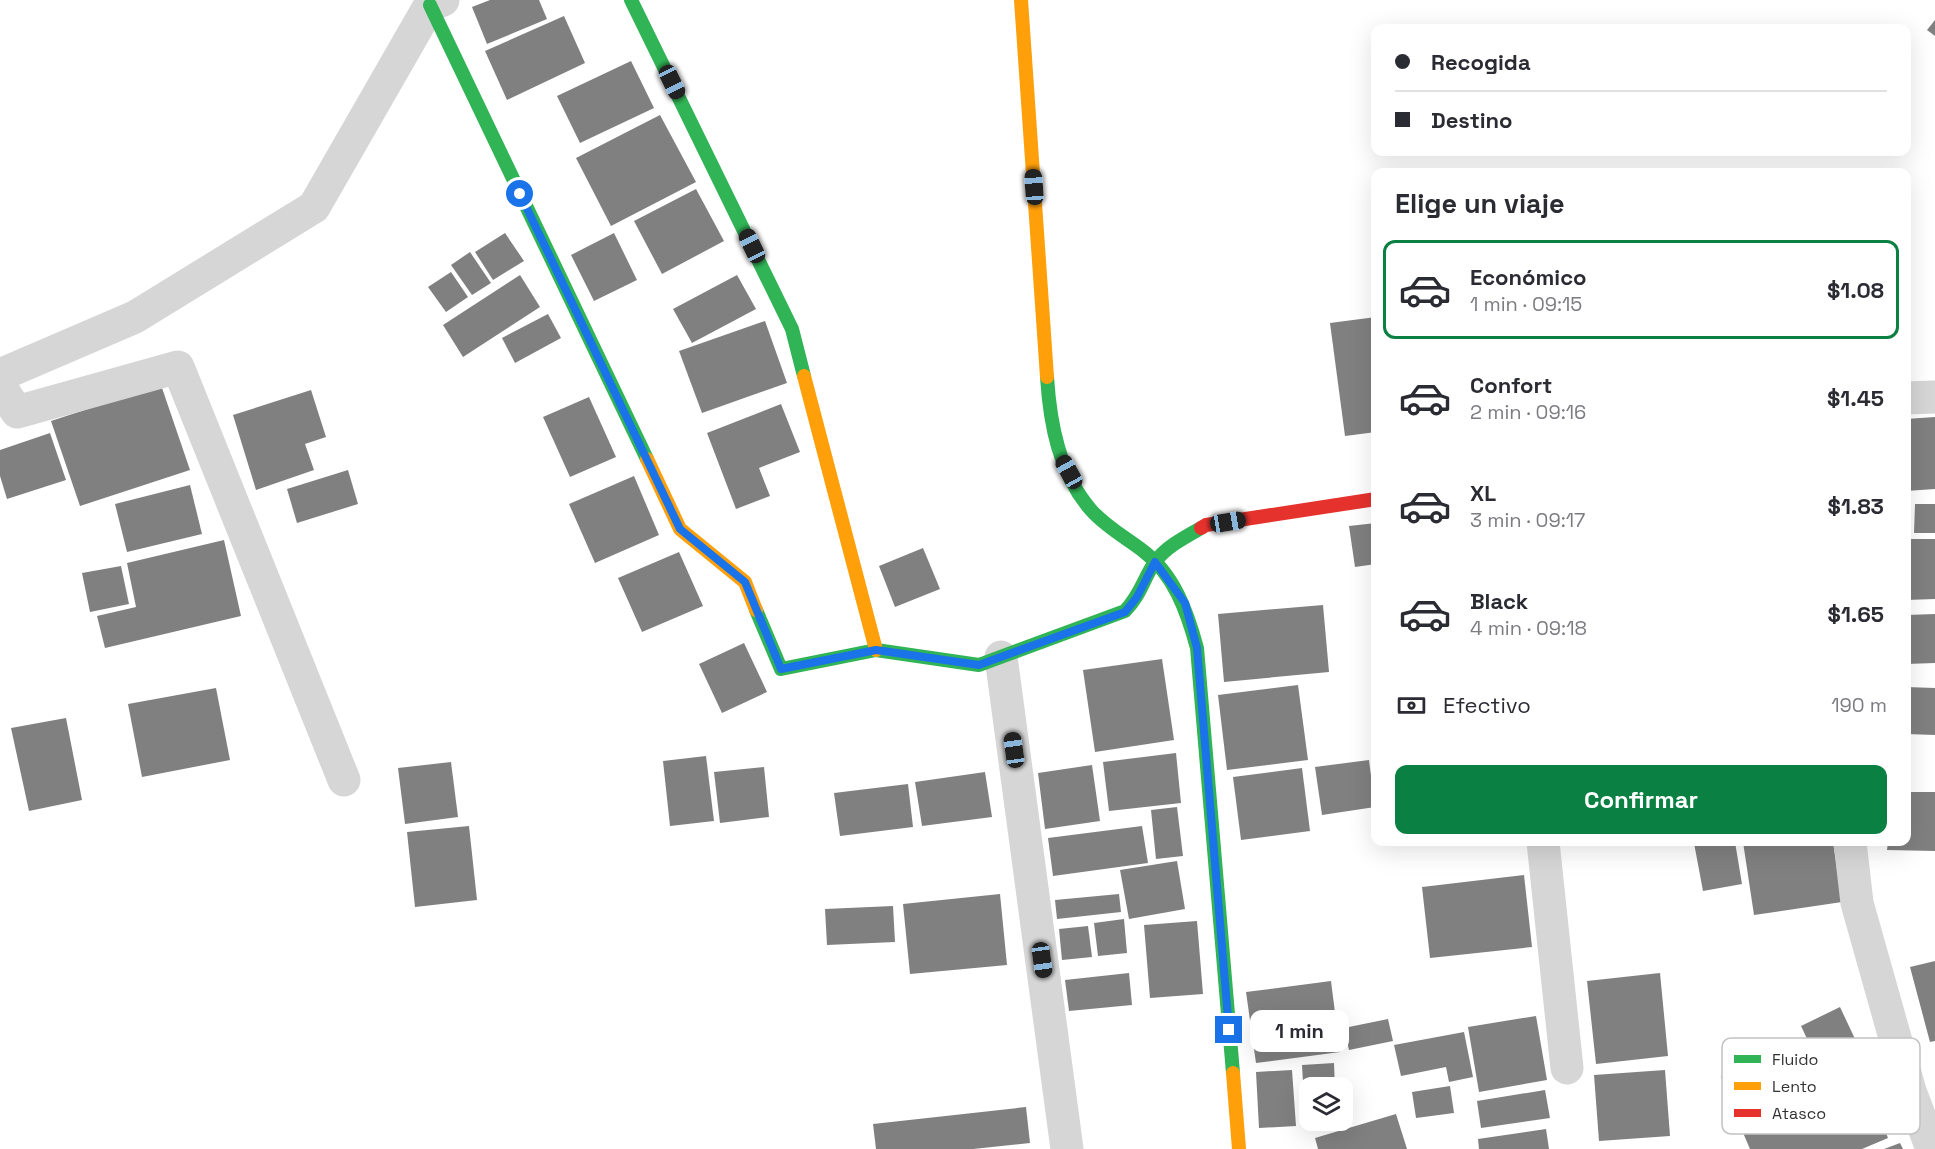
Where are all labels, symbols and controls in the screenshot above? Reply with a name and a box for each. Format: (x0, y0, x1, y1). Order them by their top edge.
text: Recogida (1431, 48, 1531, 76)
car (656, 62, 688, 102)
text: Destino (1431, 106, 1513, 134)
car (1024, 168, 1044, 206)
route start (506, 180, 533, 207)
text: Elige un viaje (1395, 186, 1565, 221)
car (736, 226, 768, 266)
icon: car (1398, 263, 1452, 317)
text: Económico (1470, 263, 1587, 291)
text: $1.08 (1827, 276, 1884, 304)
text: 1 min · 09:15 (1470, 291, 1582, 317)
icon: car (1398, 371, 1452, 425)
text: Confort (1470, 371, 1552, 399)
text: $1.45 (1827, 384, 1884, 412)
text: 2 min · 09:16 (1470, 399, 1586, 425)
car (1052, 452, 1086, 492)
icon: car (1398, 479, 1452, 533)
text: XL (1470, 479, 1496, 507)
text: $1.83 (1828, 492, 1884, 520)
text: 3 min · 09:17 (1470, 507, 1585, 533)
car (1209, 510, 1247, 534)
icon: car (1398, 587, 1452, 641)
text: Black (1470, 587, 1528, 615)
text: $1.65 (1828, 600, 1884, 628)
text: 4 min · 09:18 (1470, 615, 1587, 641)
icon: cash (1395, 689, 1428, 722)
text: Efectivo (1443, 691, 1531, 719)
text: 190 m (1831, 692, 1887, 718)
car (1003, 731, 1025, 769)
button: Confirmar (1395, 765, 1887, 834)
car (1031, 941, 1053, 979)
callout: 1 min (1250, 1009, 1349, 1051)
route end (1215, 1016, 1242, 1043)
text: 1 min (1275, 1018, 1324, 1044)
legend (1722, 1038, 1920, 1134)
text: Fluido (1772, 1049, 1818, 1070)
text: Lento (1772, 1076, 1817, 1097)
map controls (1299, 1077, 1353, 1131)
button: layers (1299, 1077, 1353, 1131)
text: Atasco (1772, 1103, 1826, 1124)

